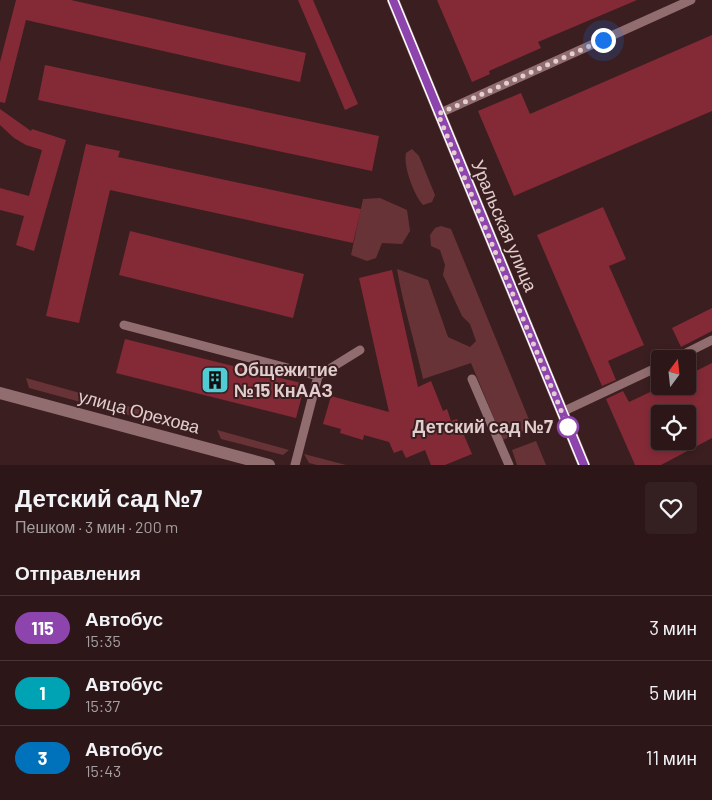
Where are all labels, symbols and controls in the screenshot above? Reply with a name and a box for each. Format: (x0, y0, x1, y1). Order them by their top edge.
your location (591, 28, 616, 53)
street label: Уральская улица (467, 157, 543, 296)
north arrow (651, 350, 696, 395)
map controls (651, 350, 696, 450)
place label: Общежитие №15 КнААЗ (234, 358, 338, 401)
building icon: Общежитие №15 КнААЗ (200, 365, 230, 395)
street label: улица Орехова (76, 384, 203, 438)
button: locate (651, 405, 696, 450)
place label: Детский сад №7 (413, 415, 553, 437)
marker: Детский сад №7 (557, 416, 579, 438)
button: heart (645, 482, 697, 534)
text: Детский сад №7 (15, 483, 202, 512)
text: Пешком · 3 мин · 200 m (15, 517, 178, 536)
text: Отправления (15, 561, 141, 584)
text: Автобус (85, 607, 163, 630)
text: 3 мин (649, 616, 697, 639)
text: 115 (31, 617, 54, 639)
text: 15:35 (85, 631, 121, 650)
text: Автобус (85, 672, 163, 695)
text: 5 мин (649, 681, 697, 704)
text: 1 (39, 682, 46, 704)
text: 15:37 (85, 696, 120, 715)
text: Автобус (85, 737, 163, 760)
text: 11 мин (646, 746, 697, 769)
text: 3 (38, 747, 47, 769)
text: 15:43 (85, 761, 121, 780)

